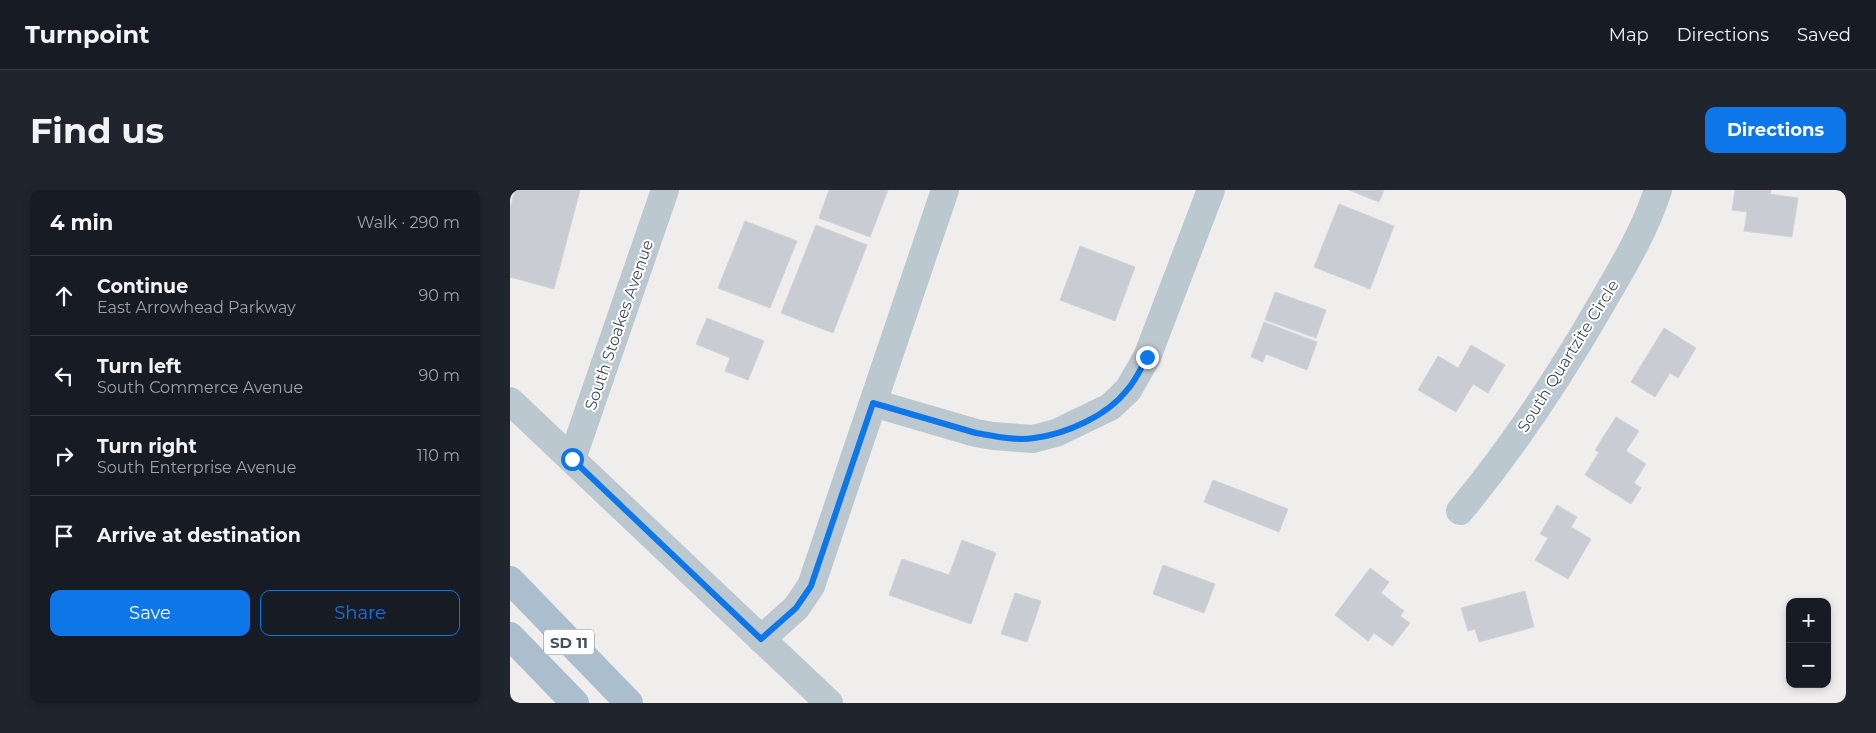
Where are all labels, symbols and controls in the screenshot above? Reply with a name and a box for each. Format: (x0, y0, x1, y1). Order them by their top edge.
text: Turnpoint (25, 20, 149, 49)
text: Map (1609, 24, 1649, 46)
text: Directions (1677, 24, 1769, 46)
text: Saved (1797, 24, 1851, 46)
button: Directions (1705, 107, 1846, 153)
text: Find us (30, 109, 164, 152)
text: 4 min (50, 210, 113, 235)
text: Walk · 290 m (357, 213, 460, 232)
street label: South Stoakes Avenue (581, 237, 657, 413)
text: Continue (97, 275, 188, 298)
street label: South Quartzite Circle (1513, 276, 1623, 436)
icon: ahead (50, 282, 78, 310)
text: 90 m (418, 286, 460, 305)
text: East Arrowhead Parkway (97, 298, 296, 317)
route end (1136, 346, 1159, 369)
text: Turn left (97, 355, 182, 378)
icon: left (50, 362, 78, 390)
text: 90 m (418, 366, 460, 385)
text: South Commerce Avenue (97, 378, 303, 397)
text: Turn right (97, 435, 197, 458)
icon: right (50, 442, 78, 470)
text: 110 m (417, 446, 460, 465)
route start (561, 448, 584, 471)
text: South Enterprise Avenue (97, 458, 296, 477)
icon: arrive (50, 522, 78, 550)
text: Arrive at destination (97, 524, 301, 547)
button: Save (50, 590, 250, 636)
button: Share (260, 590, 460, 636)
map controls (1786, 598, 1831, 688)
button: + (1786, 598, 1831, 643)
road number: SD 11 (544, 630, 594, 654)
button: − (1786, 643, 1831, 688)

